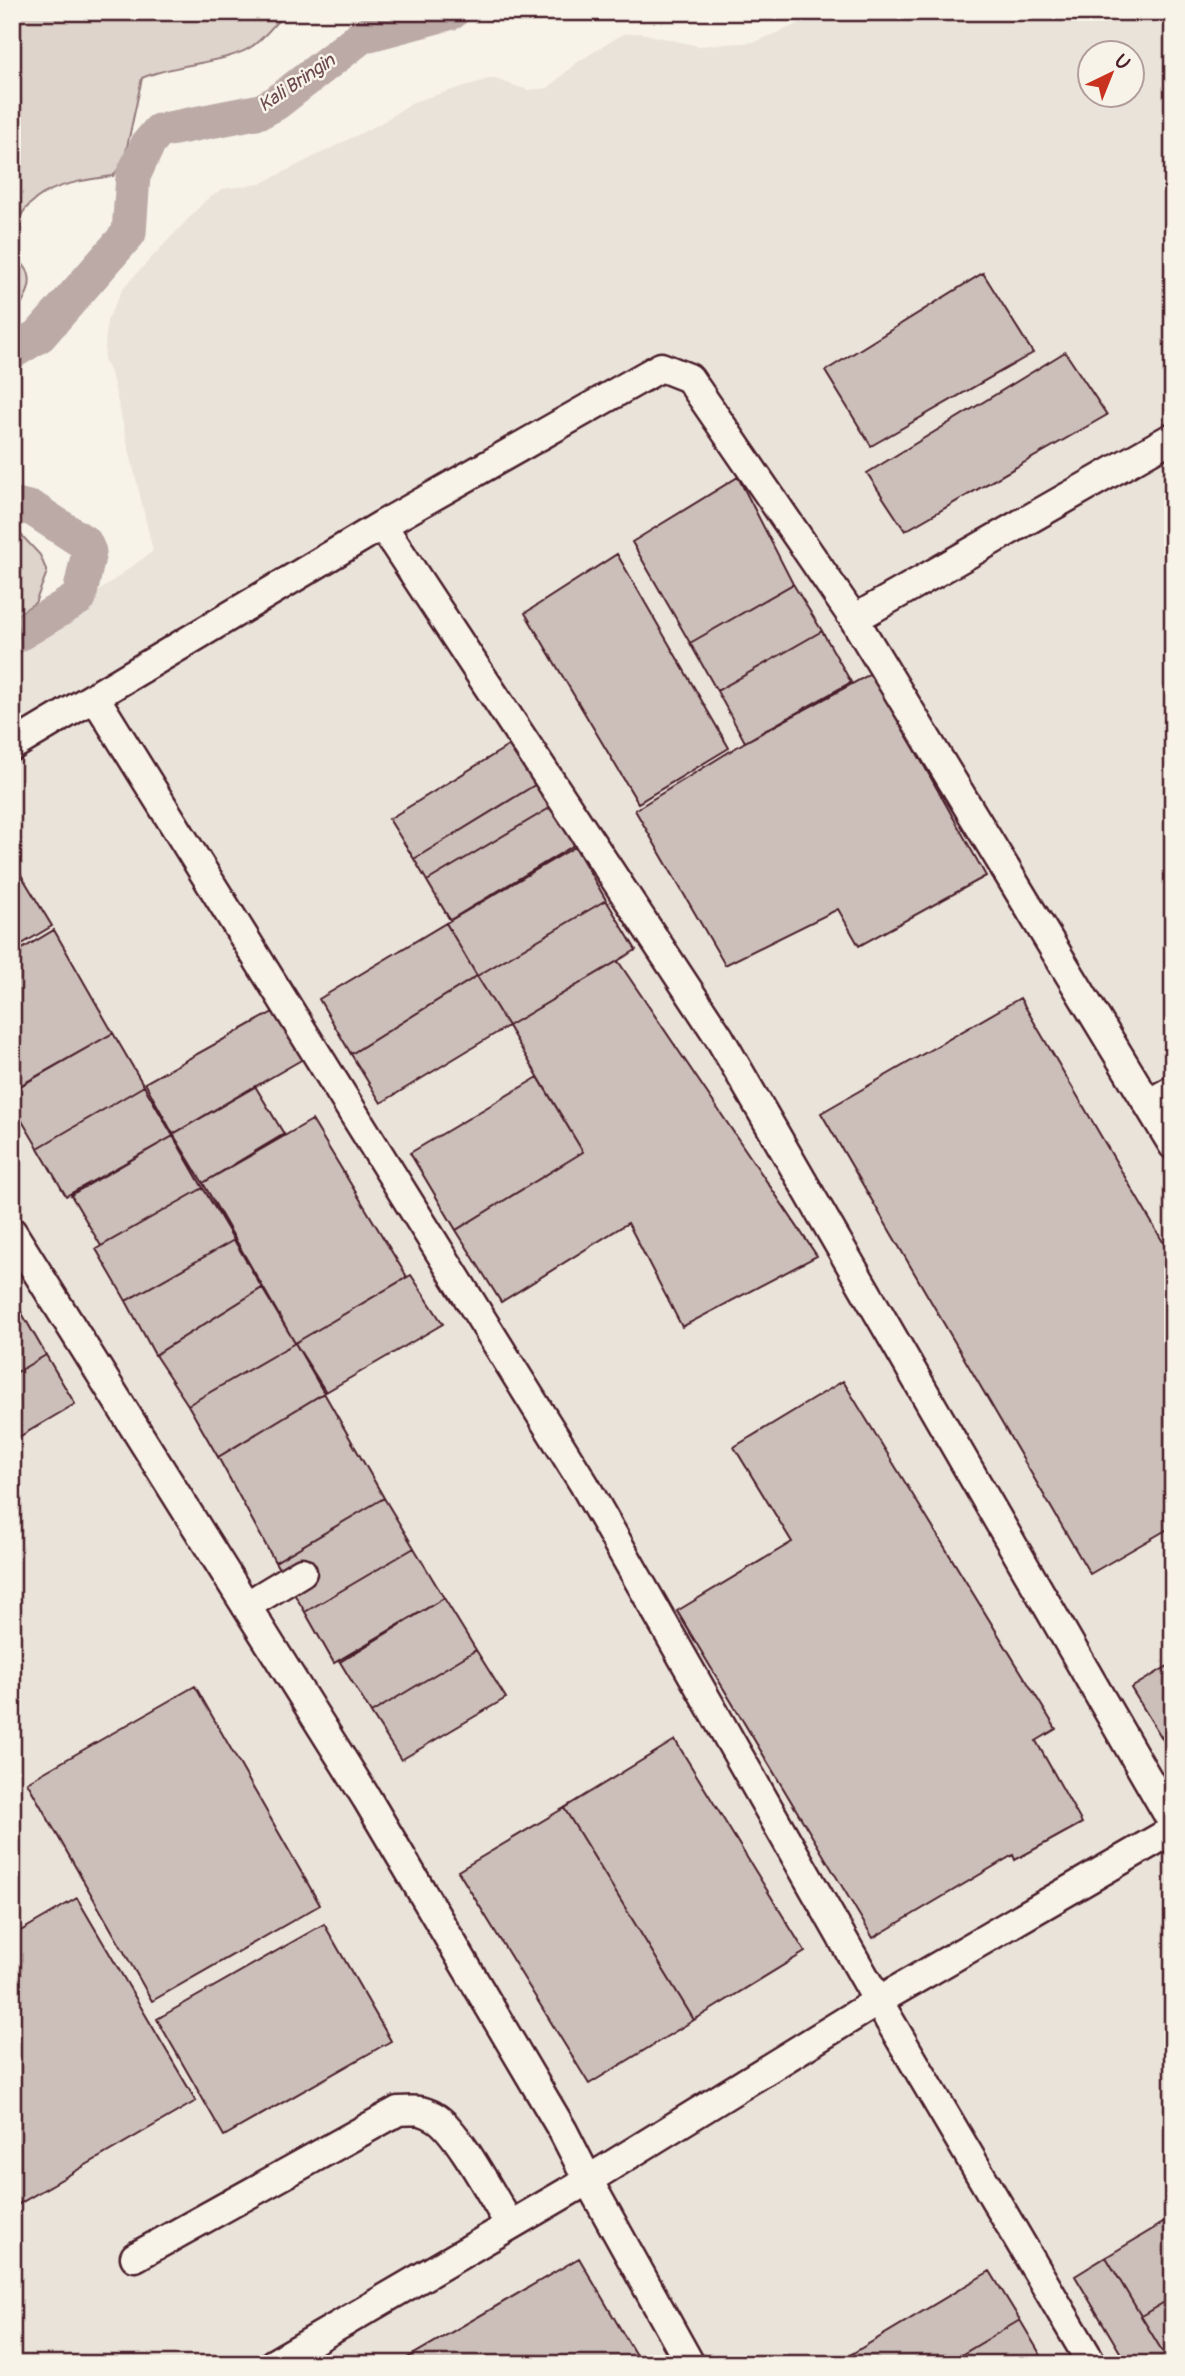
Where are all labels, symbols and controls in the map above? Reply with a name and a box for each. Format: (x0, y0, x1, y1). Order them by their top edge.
north arrow (1076, 38, 1146, 108)
water label: Kali Bringin (254, 48, 340, 117)
text: U (1109, 49, 1135, 75)

